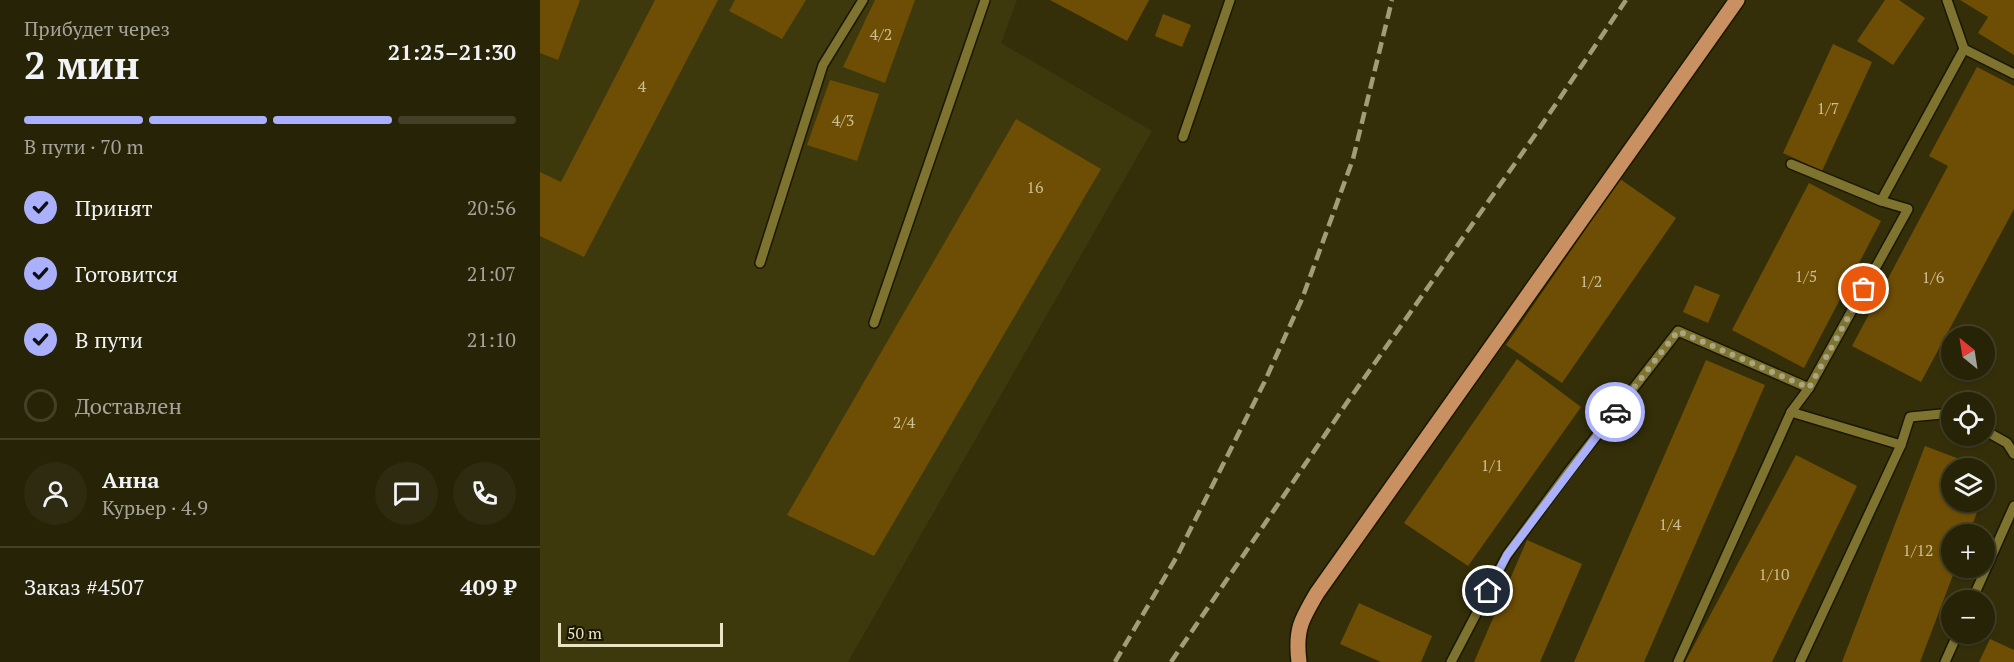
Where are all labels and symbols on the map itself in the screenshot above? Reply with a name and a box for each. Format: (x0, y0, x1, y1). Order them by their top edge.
house number: 4/2 (870, 23, 892, 45)
house number: 4 (638, 75, 647, 97)
house number: 1/7 (1817, 97, 1839, 119)
house number: 4/3 (832, 109, 854, 131)
house number: 16 (1026, 176, 1044, 198)
pin (1838, 263, 1889, 314)
house number: 1/5 (1795, 265, 1817, 287)
house number: 1/6 (1922, 266, 1945, 288)
house number: 1/2 (1580, 270, 1602, 292)
north arrow (1941, 326, 1995, 380)
courier (1585, 382, 1645, 442)
house number: 2/4 (893, 411, 916, 433)
house number: 1/1 (1481, 454, 1503, 476)
house number: 1/4 (1659, 513, 1682, 535)
house number: 1/12 (1902, 539, 1934, 561)
house number: 1/10 (1758, 563, 1790, 585)
pin (1462, 565, 1513, 616)
scale bar (558, 620, 723, 648)

